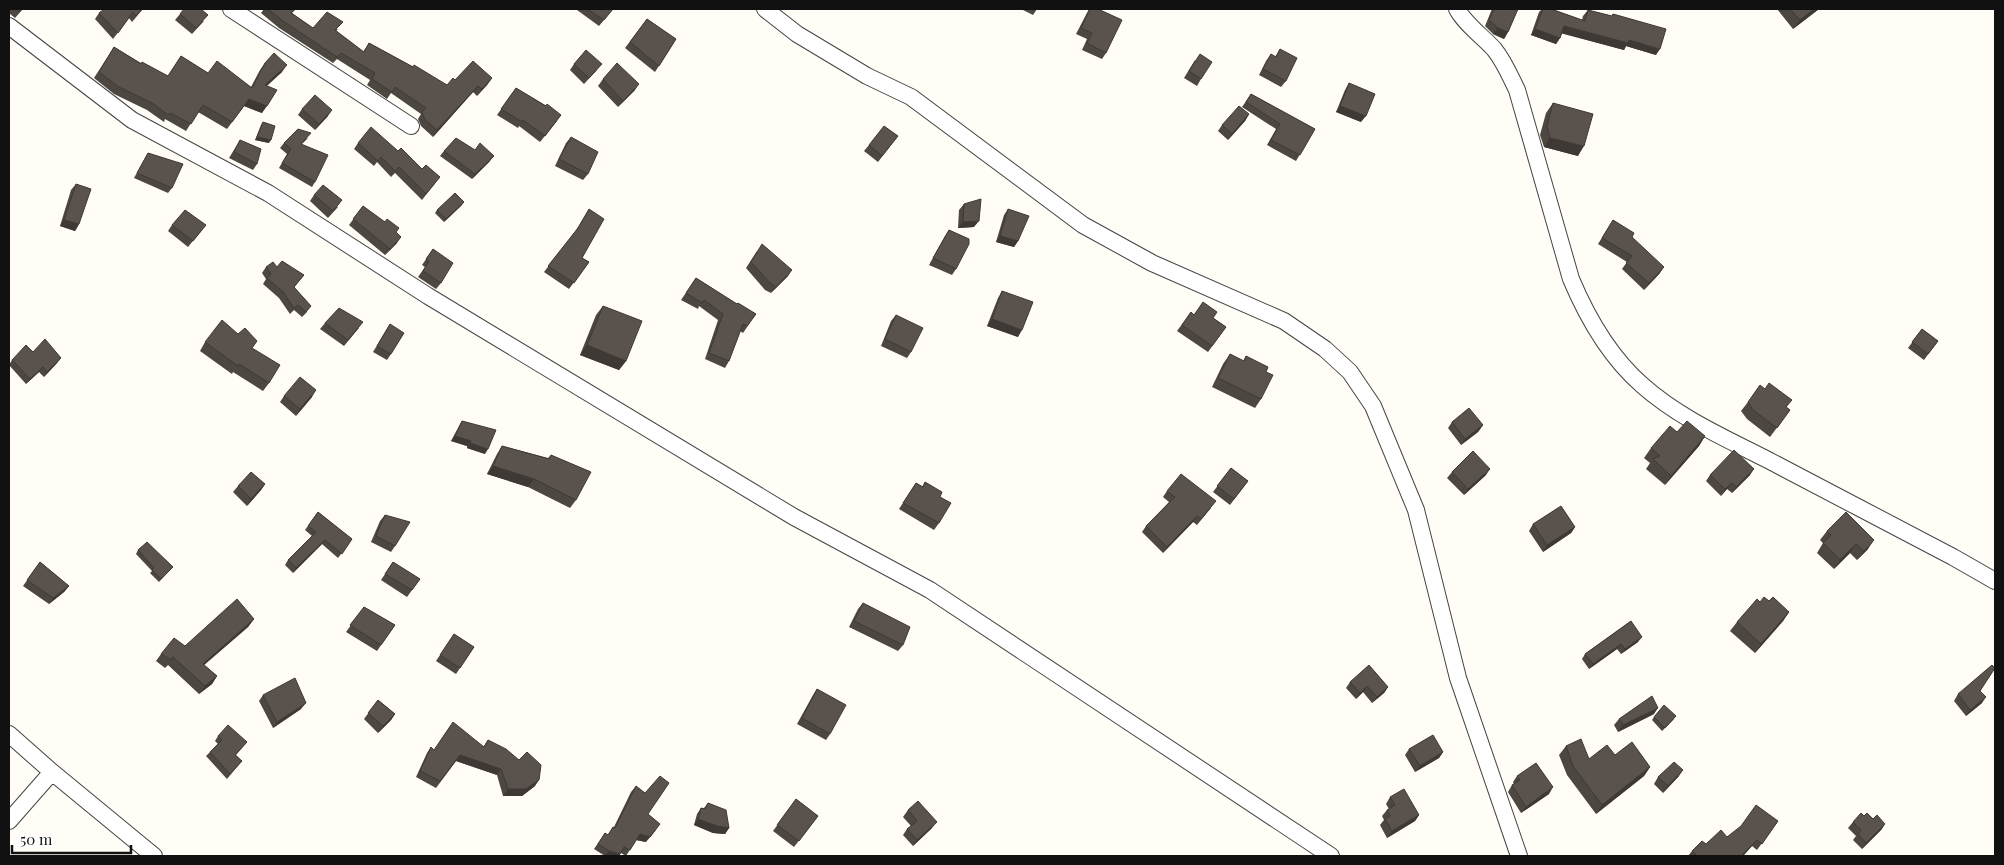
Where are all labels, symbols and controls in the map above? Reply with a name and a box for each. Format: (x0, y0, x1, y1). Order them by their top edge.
scale bar (12, 822, 131, 854)
text: 50 m (20, 829, 53, 849)

